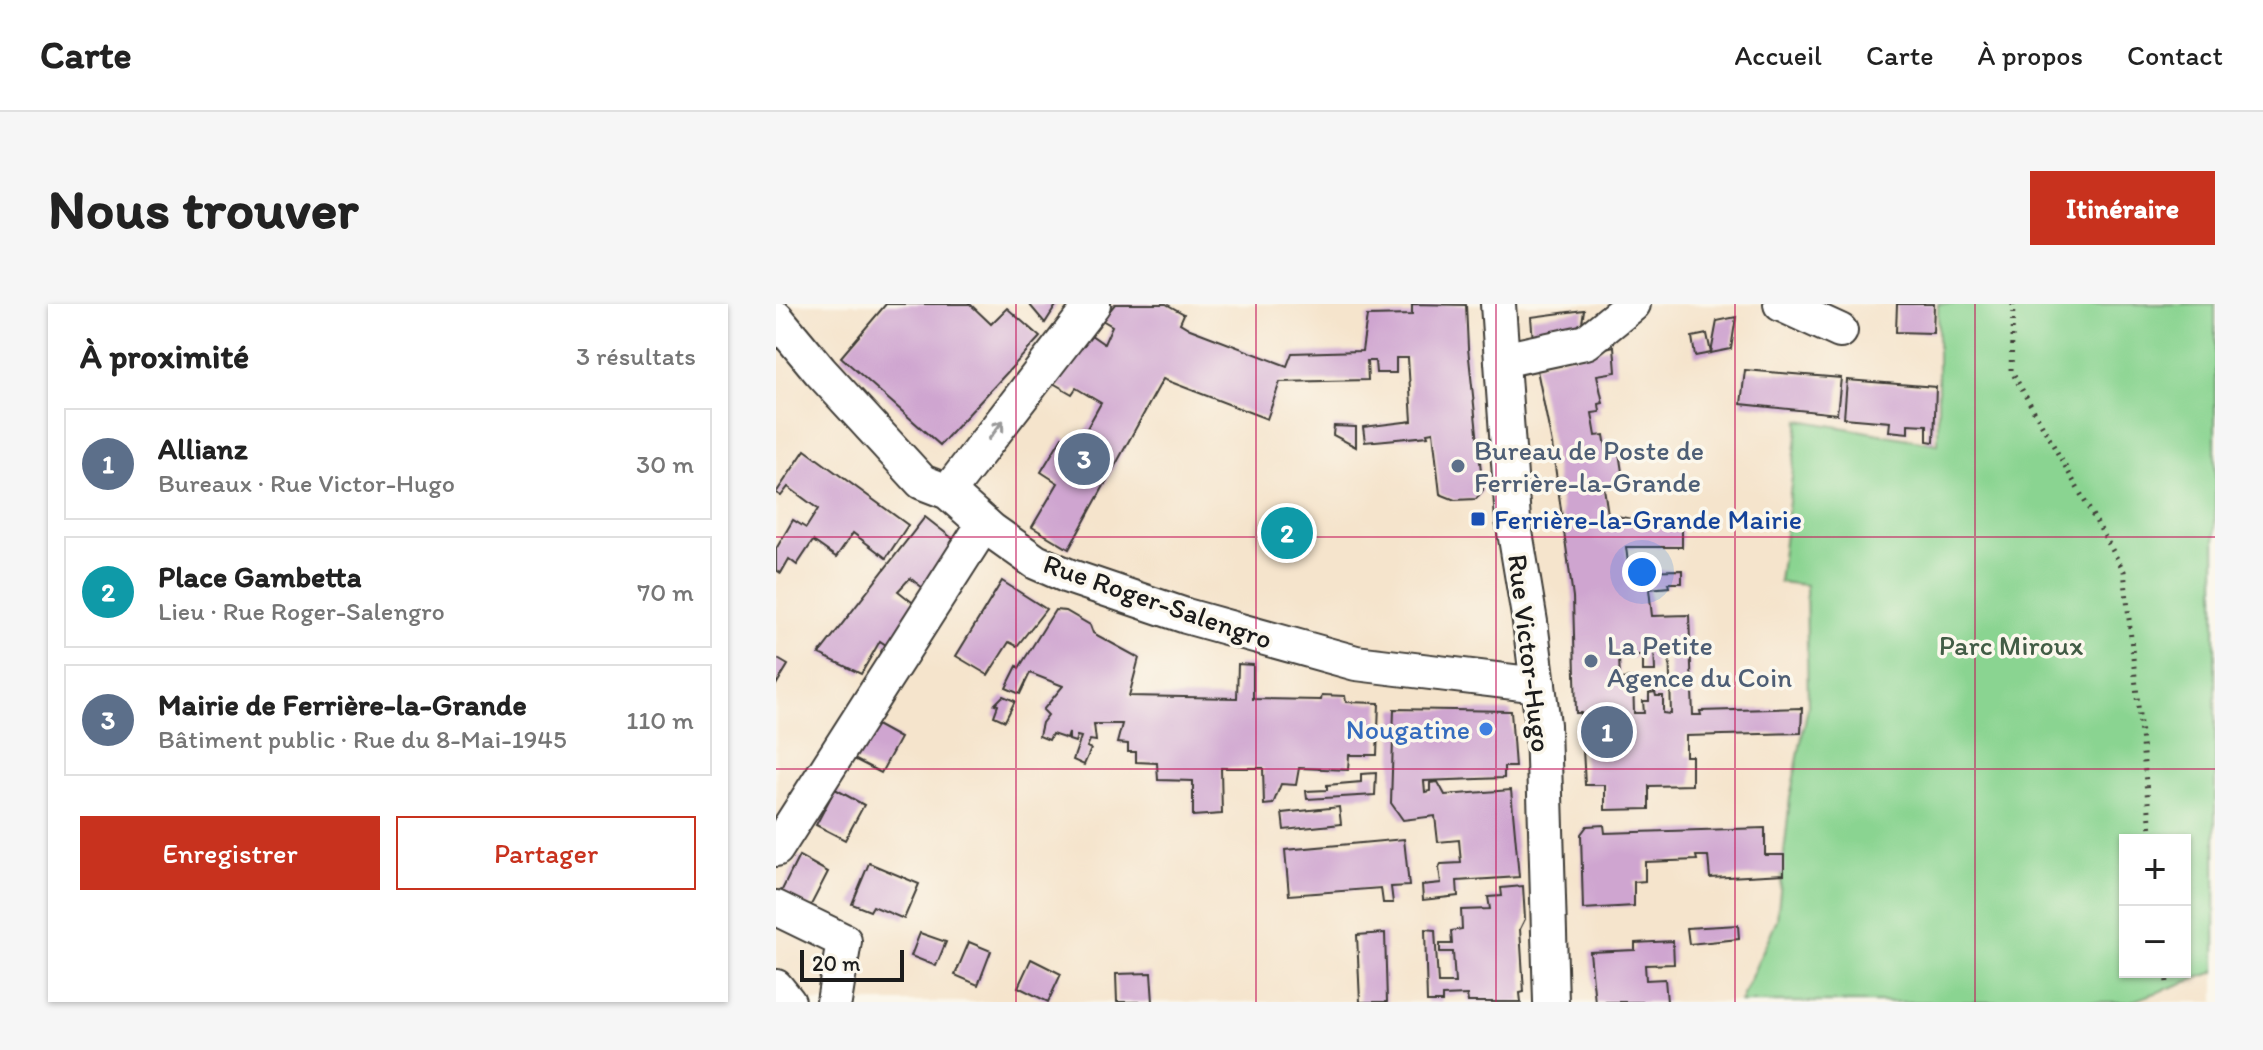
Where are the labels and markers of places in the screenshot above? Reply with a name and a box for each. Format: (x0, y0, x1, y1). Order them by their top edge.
pin: 3 (1058, 429, 1110, 489)
place label: Bureau de Poste de Ferrière-la-Grande (1474, 433, 1704, 499)
marker: Bureau de Poste de Ferrière-la-Grande (1449, 457, 1467, 475)
place label: Ferrière-la-Grande Mairie (1494, 502, 1802, 536)
pin: 2 (1261, 503, 1313, 563)
marker: Ferrière-la-Grande Mairie (1469, 510, 1487, 528)
place label: La Petite Agence du Coin (1607, 628, 1792, 694)
marker: La Petite Agence du Coin (1582, 652, 1600, 670)
pin: 1 (1581, 702, 1633, 762)
place label: Nougatine (1346, 712, 1470, 746)
marker: Nougatine (1477, 720, 1495, 738)

